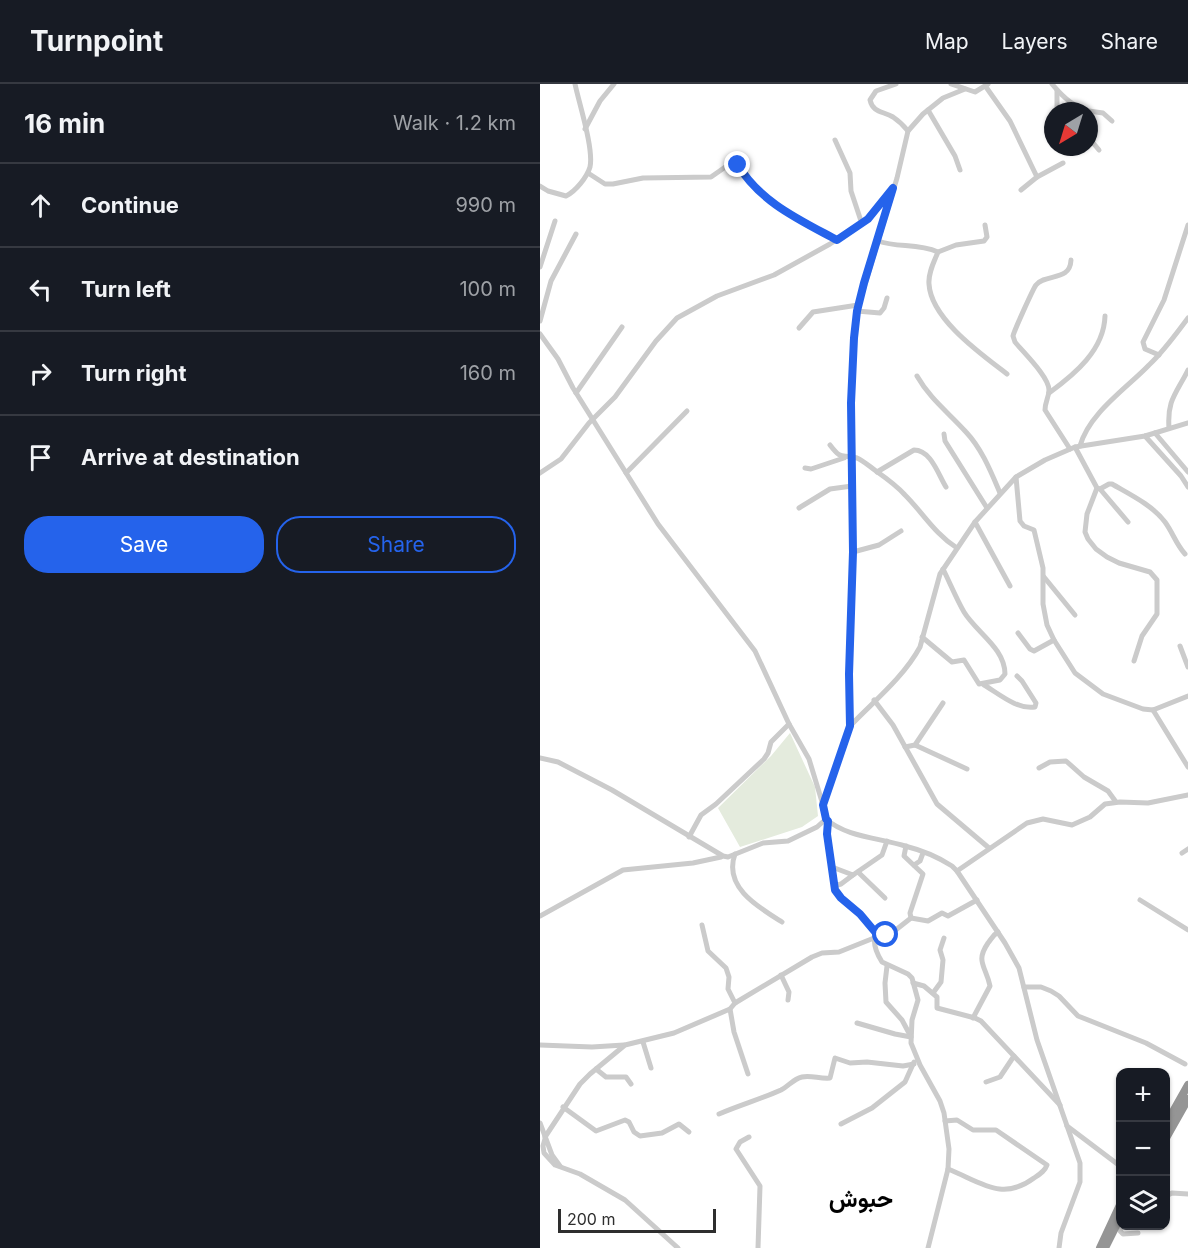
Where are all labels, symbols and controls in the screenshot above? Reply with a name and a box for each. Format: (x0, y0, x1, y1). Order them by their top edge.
text: Turnpoint (30, 24, 163, 58)
text: Map (925, 29, 969, 54)
text: Layers (1002, 29, 1068, 54)
text: Share (1101, 29, 1158, 54)
north arrow (1044, 102, 1098, 156)
text: 16 min (24, 108, 105, 139)
text: Walk · 1.2 km (393, 111, 516, 135)
route end (724, 151, 750, 177)
icon: ahead (24, 189, 57, 222)
text: Continue (81, 192, 179, 218)
text: 990 m (455, 193, 516, 217)
icon: left (24, 273, 57, 306)
text: Turn left (81, 276, 171, 302)
text: 100 m (459, 277, 516, 301)
icon: right (24, 357, 57, 390)
text: Turn right (81, 360, 187, 386)
text: 160 m (460, 361, 516, 385)
icon: arrive (24, 441, 57, 474)
text: Arrive at destination (81, 444, 300, 470)
button: Save (24, 516, 264, 573)
button: Share (276, 516, 516, 573)
route start (872, 921, 898, 947)
map controls (1116, 1068, 1170, 1230)
button: + (1116, 1068, 1170, 1122)
button: − (1116, 1122, 1170, 1176)
button: layers (1116, 1176, 1170, 1230)
district label: حبوش (829, 1184, 893, 1214)
scale bar (558, 1206, 716, 1234)
text: 200 m (567, 1209, 615, 1229)

